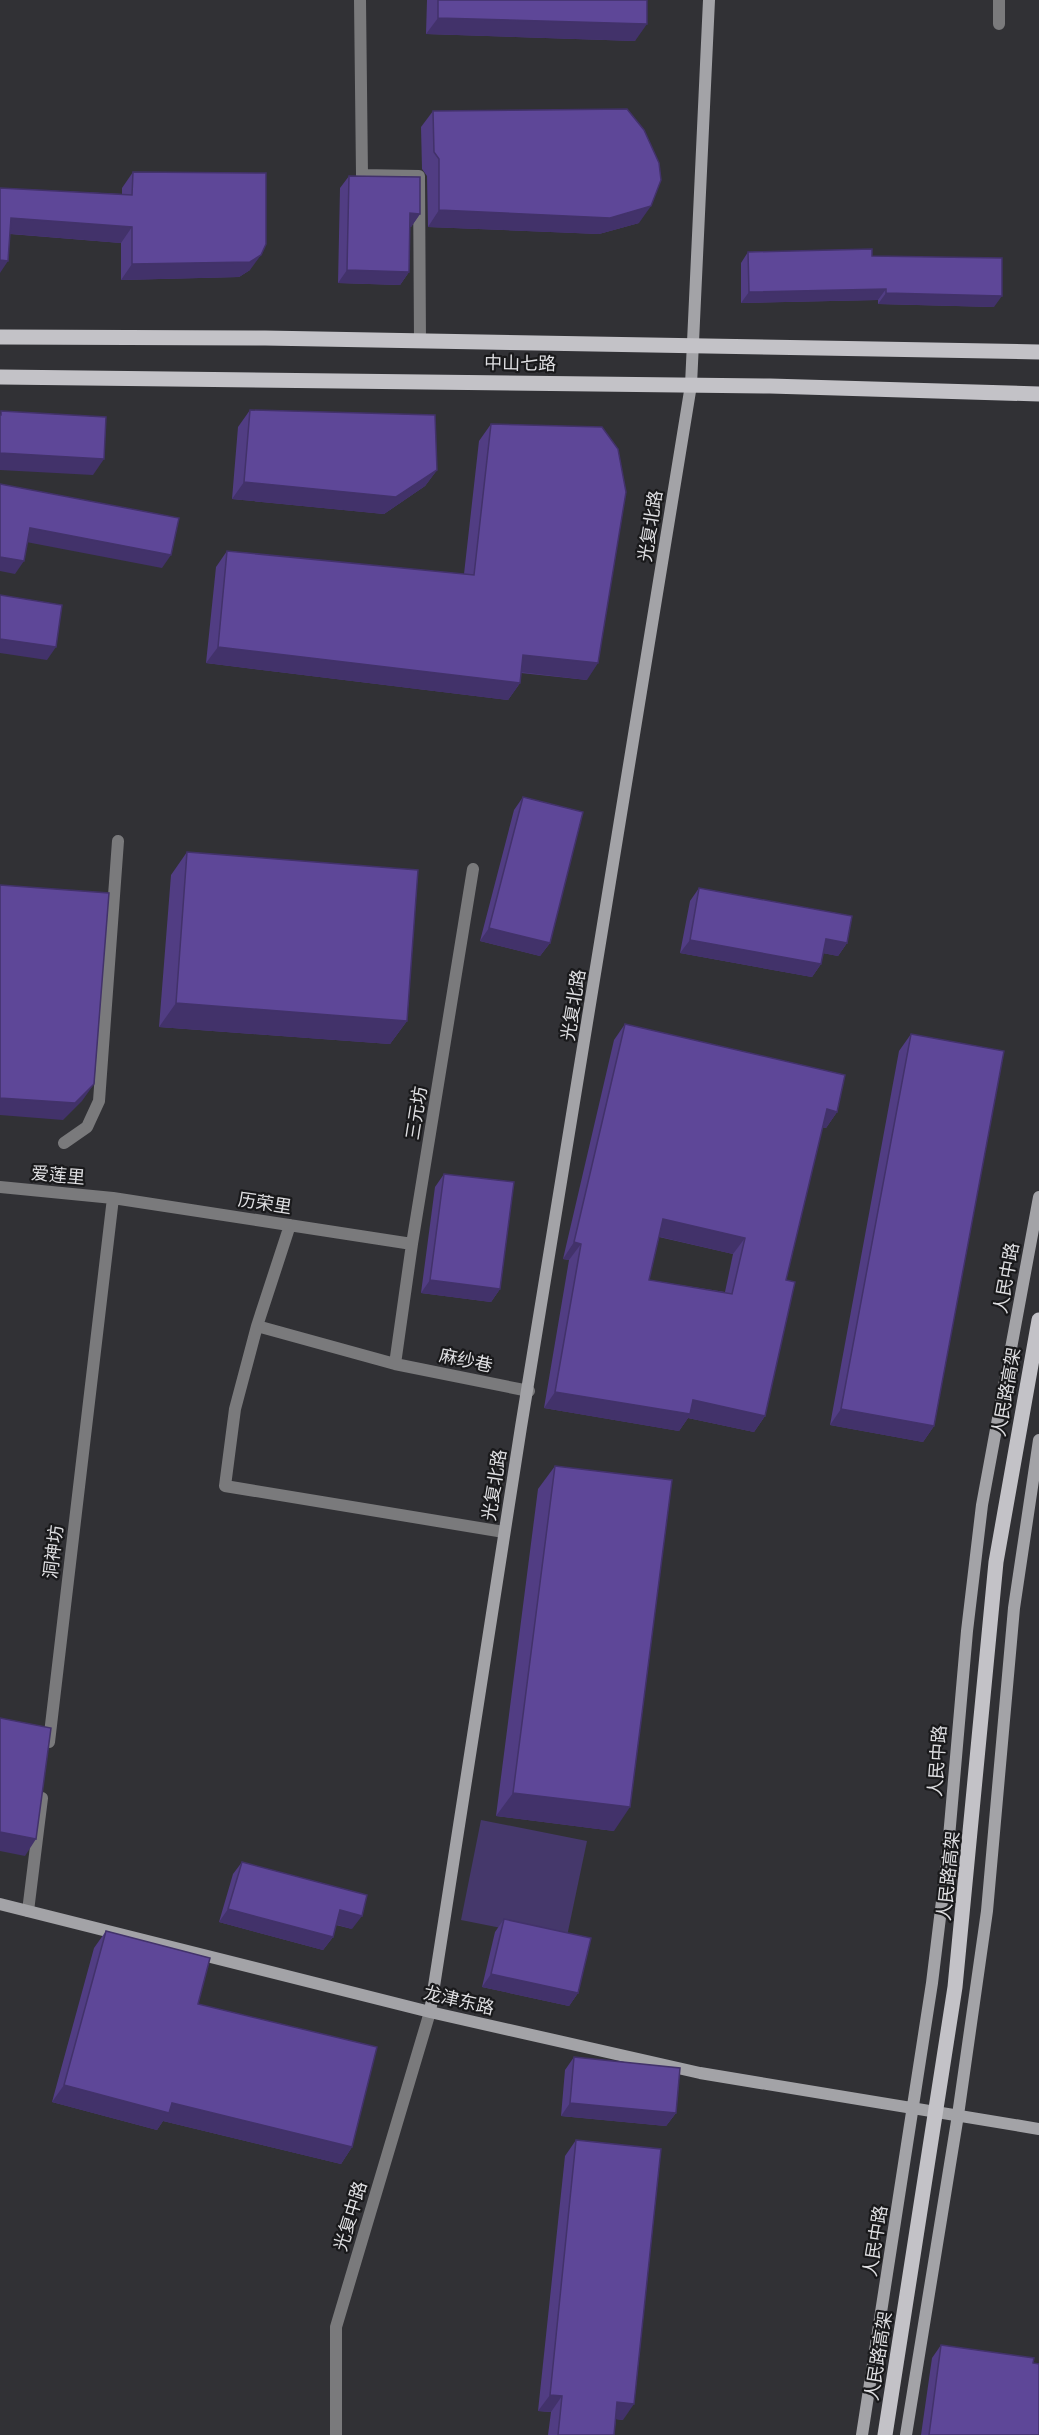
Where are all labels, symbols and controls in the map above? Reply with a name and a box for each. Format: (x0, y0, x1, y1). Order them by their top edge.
street label: 中山七路 (484, 351, 556, 375)
street label: 光复北路 (633, 489, 667, 563)
street label: 光复北路 (556, 968, 590, 1042)
street label: 三元坊 (400, 1085, 432, 1141)
street label: 爱莲里 (30, 1161, 86, 1189)
street label: 历荣里 (237, 1187, 293, 1219)
street label: 人民中路 (988, 1241, 1024, 1315)
street label: 麻纱巷 (437, 1343, 495, 1377)
street label: 人民路高架 (987, 1346, 1025, 1438)
street label: 光复北路 (477, 1448, 511, 1522)
street label: 洞神坊 (38, 1524, 68, 1580)
street label: 人民中路 (923, 1724, 951, 1798)
street label: 人民路高架 (932, 1830, 964, 1922)
street label: 龙津东路 (421, 1981, 497, 2019)
street label: 光复中路 (328, 2178, 372, 2254)
street label: 人民中路 (858, 2204, 892, 2278)
street label: 人民路高架 (860, 2310, 896, 2402)

